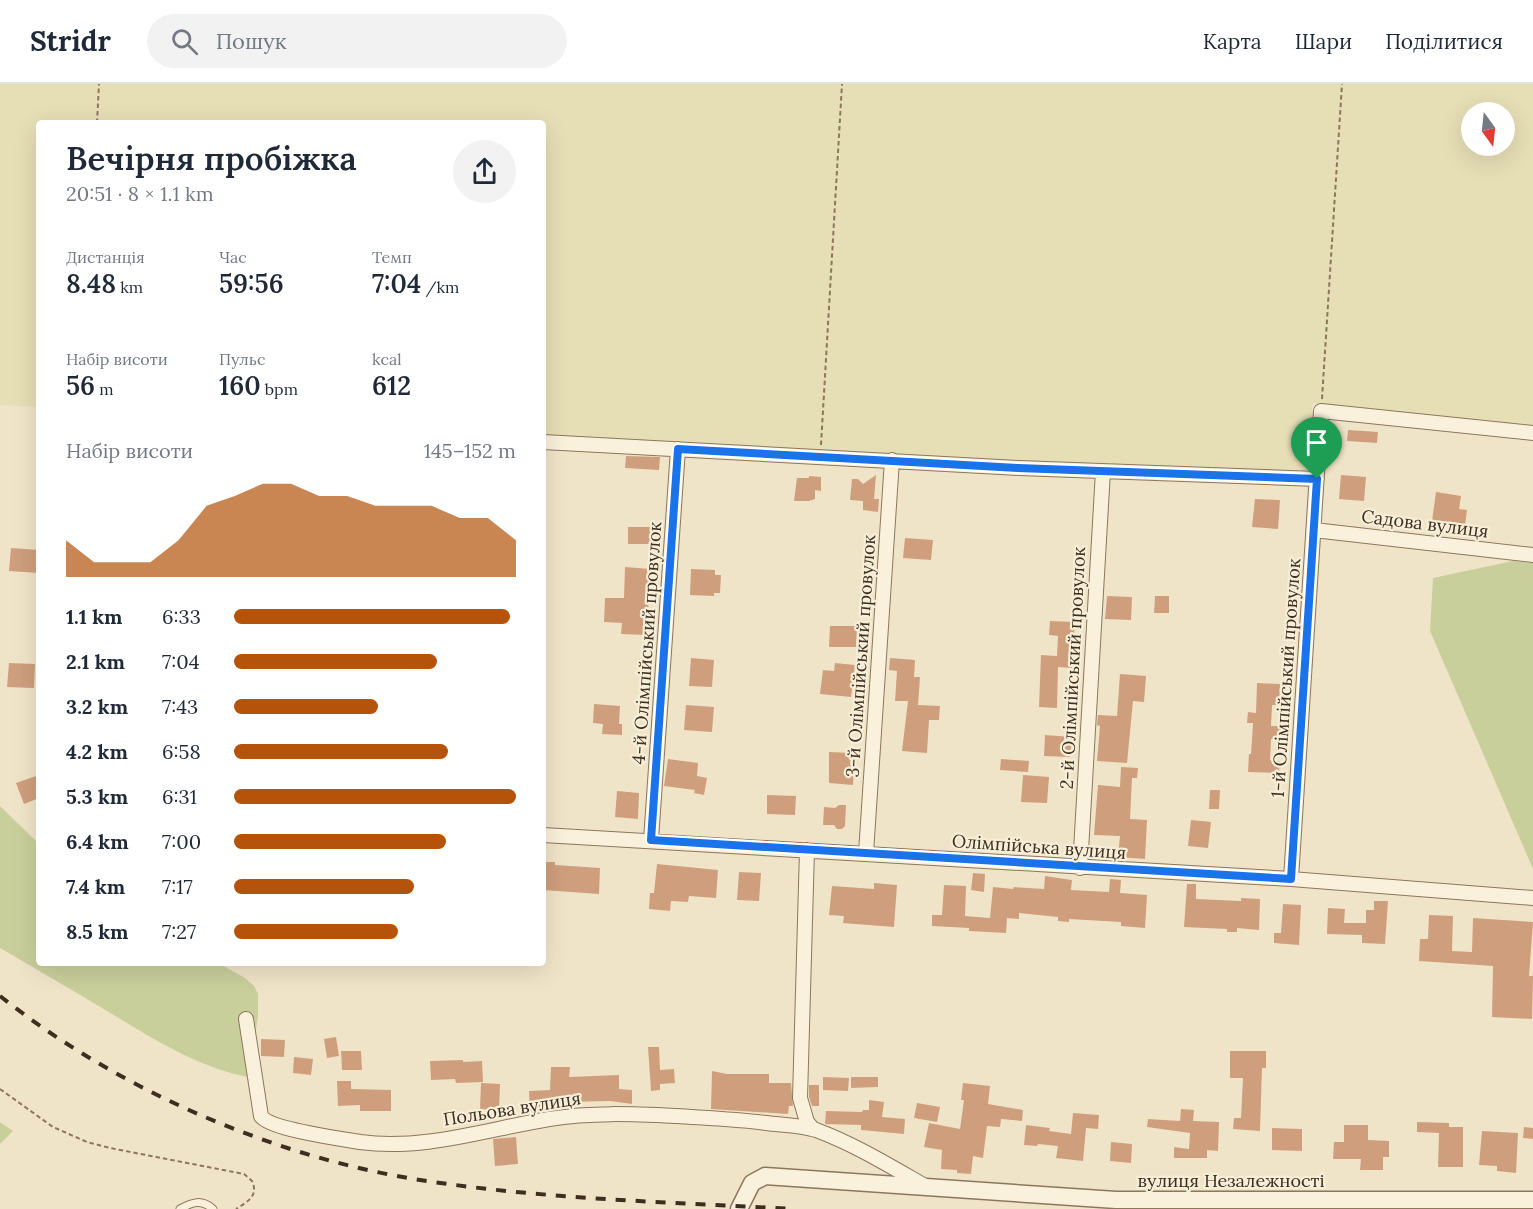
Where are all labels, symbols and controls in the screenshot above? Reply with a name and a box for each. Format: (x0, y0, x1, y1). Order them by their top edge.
search box (147, 14, 567, 68)
text: Stridr (30, 23, 111, 59)
icon: search (168, 25, 201, 58)
text: Пошук (216, 27, 287, 55)
text: Карта (1203, 28, 1262, 55)
text: Шари (1295, 28, 1352, 55)
text: Поділитися (1385, 28, 1503, 55)
north arrow (1461, 102, 1515, 156)
map controls (1461, 102, 1515, 156)
text: Вечірня пробіжка (66, 137, 357, 179)
button: share (453, 140, 516, 203)
text: 20:51 · 8 × 1.1 km (66, 181, 214, 206)
text: Дистанція (66, 247, 145, 267)
text: Час (219, 247, 247, 267)
text: Темп (372, 247, 412, 267)
text: 8.48 (66, 267, 116, 300)
text: 59:56 (219, 267, 284, 300)
text: 7:04 (372, 267, 421, 300)
text: km (116, 277, 143, 297)
text: /km (421, 277, 459, 297)
text: Набір висоти (66, 349, 168, 369)
text: Пульс (219, 349, 265, 369)
text: kcal (372, 349, 402, 369)
text: 56 (66, 369, 95, 402)
text: 160 (219, 369, 261, 402)
text: 612 (372, 369, 411, 402)
text: m (95, 379, 114, 399)
text: bpm (261, 379, 298, 399)
pin (1291, 417, 1342, 479)
icon: arrive (1300, 426, 1333, 459)
text: Набір висоти (66, 438, 193, 463)
text: 145–152 m (424, 438, 516, 463)
street label: Садова вулиця (1360, 504, 1490, 543)
street label: 4-й Олімпійський провулок (627, 521, 666, 765)
street label: 3-й Олімпійський провулок (841, 533, 880, 778)
street label: 2-й Олімпійський провулок (1055, 546, 1090, 790)
street label: 1-й Олімпійський провулок (1266, 557, 1305, 798)
text: 1.1 km (66, 604, 122, 629)
text: 6:33 (162, 604, 201, 629)
text: 2.1 km (66, 649, 125, 674)
text: 7:04 (162, 649, 199, 674)
text: 3.2 km (66, 694, 128, 719)
text: 7:43 (162, 694, 198, 719)
text: 4.2 km (66, 739, 128, 764)
text: 6:58 (162, 739, 201, 764)
text: 5.3 km (66, 784, 128, 809)
text: 6:31 (162, 784, 197, 809)
text: 6.4 km (66, 829, 129, 854)
text: 7:00 (162, 829, 201, 854)
street label: Олімпійська вулиця (951, 829, 1127, 864)
text: 7.4 km (66, 874, 125, 899)
text: 7:17 (162, 874, 193, 899)
text: 8.5 km (66, 919, 128, 944)
text: 7:27 (162, 919, 196, 944)
street label: Польова вулиця (441, 1086, 582, 1131)
street label: вулиця Незалежності (1138, 1169, 1324, 1192)

